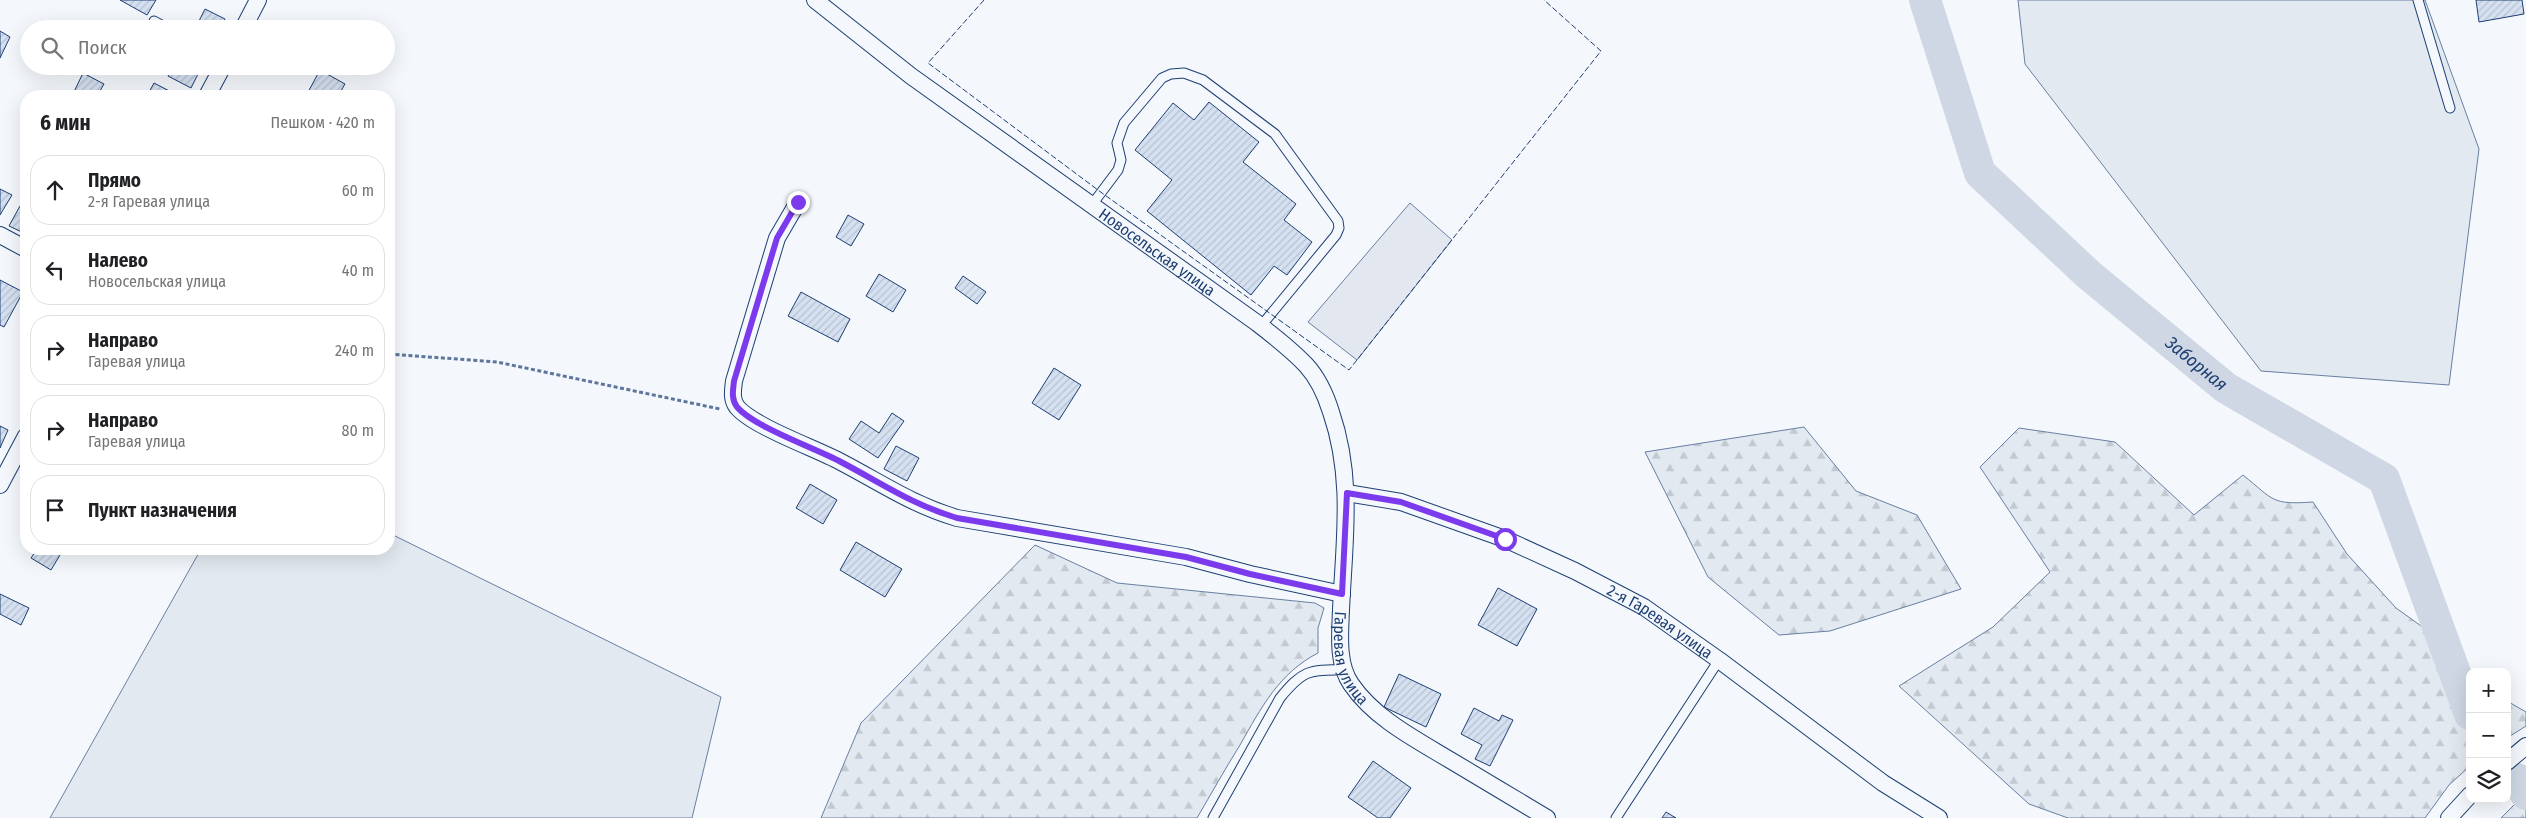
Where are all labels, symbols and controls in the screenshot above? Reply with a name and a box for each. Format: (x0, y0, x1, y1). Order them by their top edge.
search box (20, 20, 395, 75)
icon: search (38, 34, 66, 62)
text: Поиск (78, 36, 127, 59)
text: 6 мин (40, 110, 91, 136)
text: Пешком · 420 m (271, 113, 375, 132)
text: Прямо (88, 169, 141, 192)
icon: ahead (41, 176, 69, 204)
text: 60 m (342, 181, 374, 200)
route end (787, 191, 810, 214)
text: 2-я Гаревая улица (88, 192, 210, 211)
street label: Новосельская улица (1095, 204, 1219, 300)
text: Налево (88, 249, 148, 272)
icon: left (41, 256, 69, 284)
text: 40 m (342, 261, 374, 280)
text: Новосельская улица (88, 272, 226, 291)
text: Направо (88, 329, 158, 352)
water label: Заборная (2160, 331, 2232, 396)
icon: right (41, 336, 69, 364)
text: 240 m (335, 341, 374, 360)
text: Гаревая улица (88, 352, 186, 371)
text: Направо (88, 409, 158, 432)
icon: right (41, 416, 69, 444)
text: 80 m (342, 421, 374, 440)
text: Гаревая улица (88, 432, 186, 451)
icon: arrive (41, 496, 69, 524)
text: Пункт назначения (88, 499, 237, 522)
route start (1494, 528, 1517, 551)
street label: 2-я Гаревая улица (1604, 580, 1717, 662)
street label: Гаревая улица (1331, 611, 1373, 709)
map controls (2466, 668, 2511, 803)
button: + (2466, 668, 2511, 713)
button: − (2466, 713, 2511, 758)
button: layers (2466, 758, 2511, 803)

